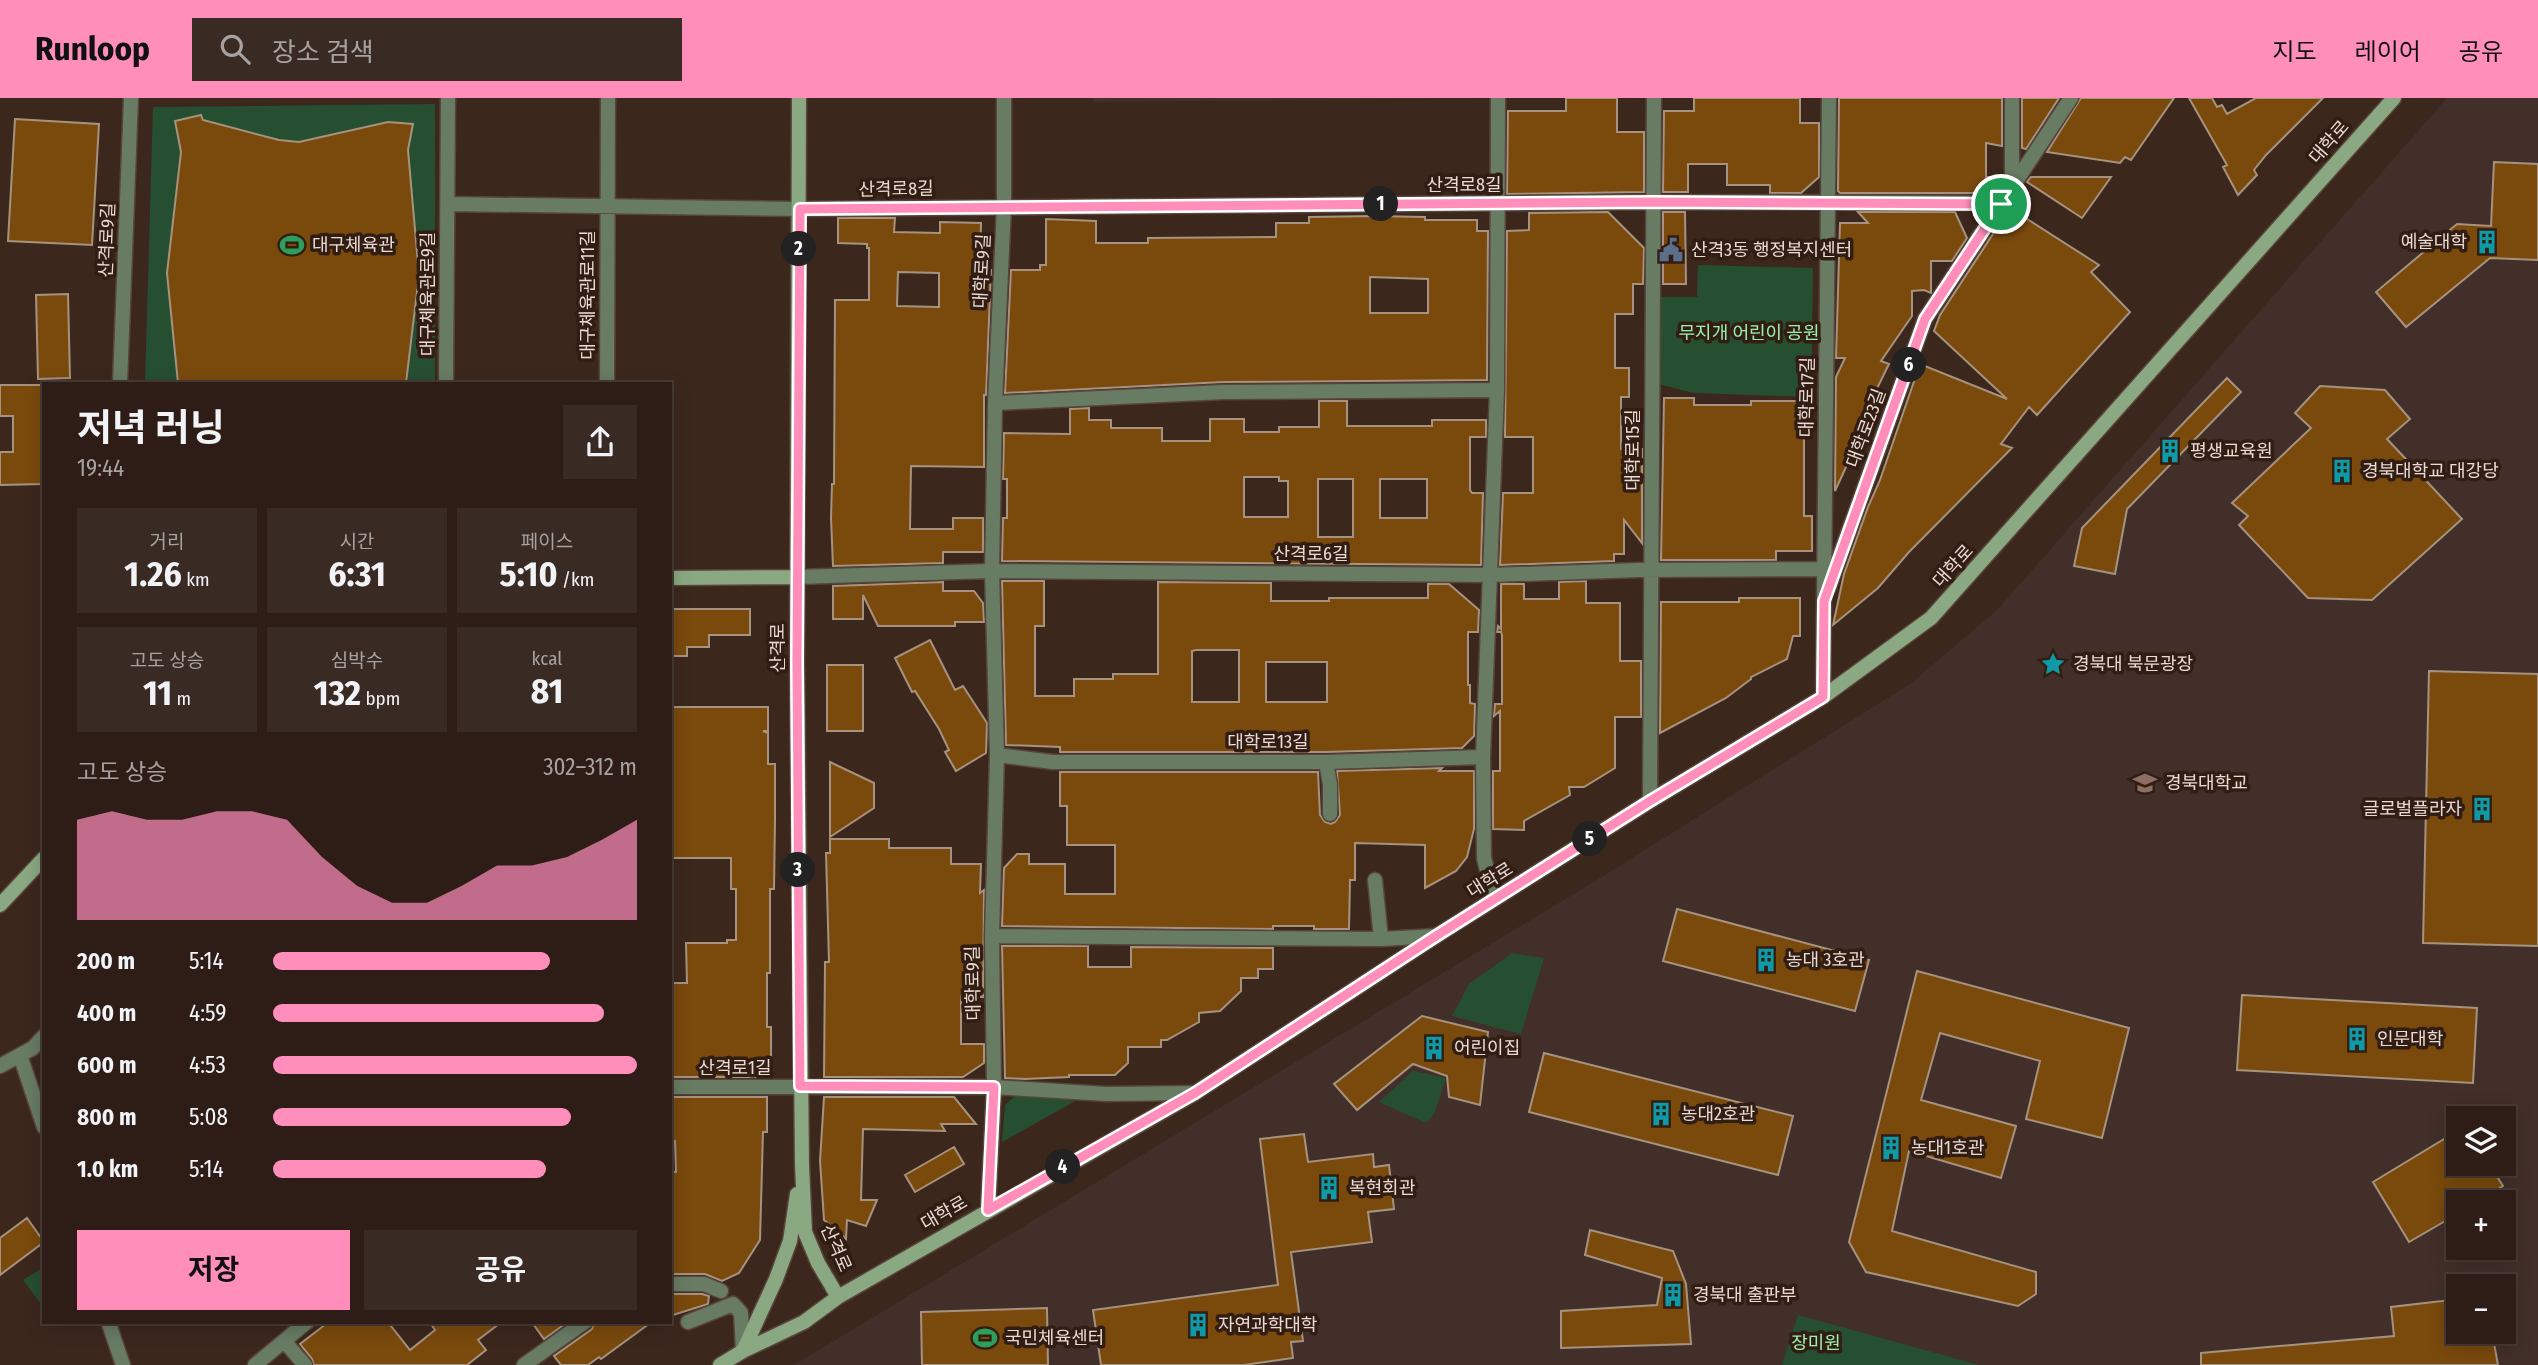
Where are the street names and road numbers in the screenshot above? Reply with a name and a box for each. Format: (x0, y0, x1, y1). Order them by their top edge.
street label: 대학로 (2304, 116, 2354, 168)
street label: 산격로8길 (1426, 174, 1502, 196)
street label: 산격로8길 (858, 177, 934, 201)
street label: 산격로9길 (95, 202, 119, 278)
street label: 대구체육관로11길 (577, 230, 599, 360)
street label: 대구체육관로9길 (417, 232, 439, 356)
street label: 대학로9길 (969, 233, 995, 309)
street label: 대학로17길 (1795, 357, 1819, 437)
street label: 대학로23길 (1842, 386, 1890, 470)
street label: 대학로15길 (1622, 409, 1644, 491)
street label: 대학로 (1928, 540, 1978, 592)
street label: 산격로6길 (1273, 543, 1349, 565)
street label: 산격로 (767, 623, 789, 673)
street label: 대학로13길 (1227, 731, 1309, 753)
street label: 대학로 (1463, 858, 1517, 902)
street label: 대학로9길 (961, 945, 985, 1021)
street label: 산격로1길 (698, 1057, 772, 1079)
street label: 대학로 (917, 1191, 971, 1235)
street label: 산격로 (816, 1221, 856, 1275)

